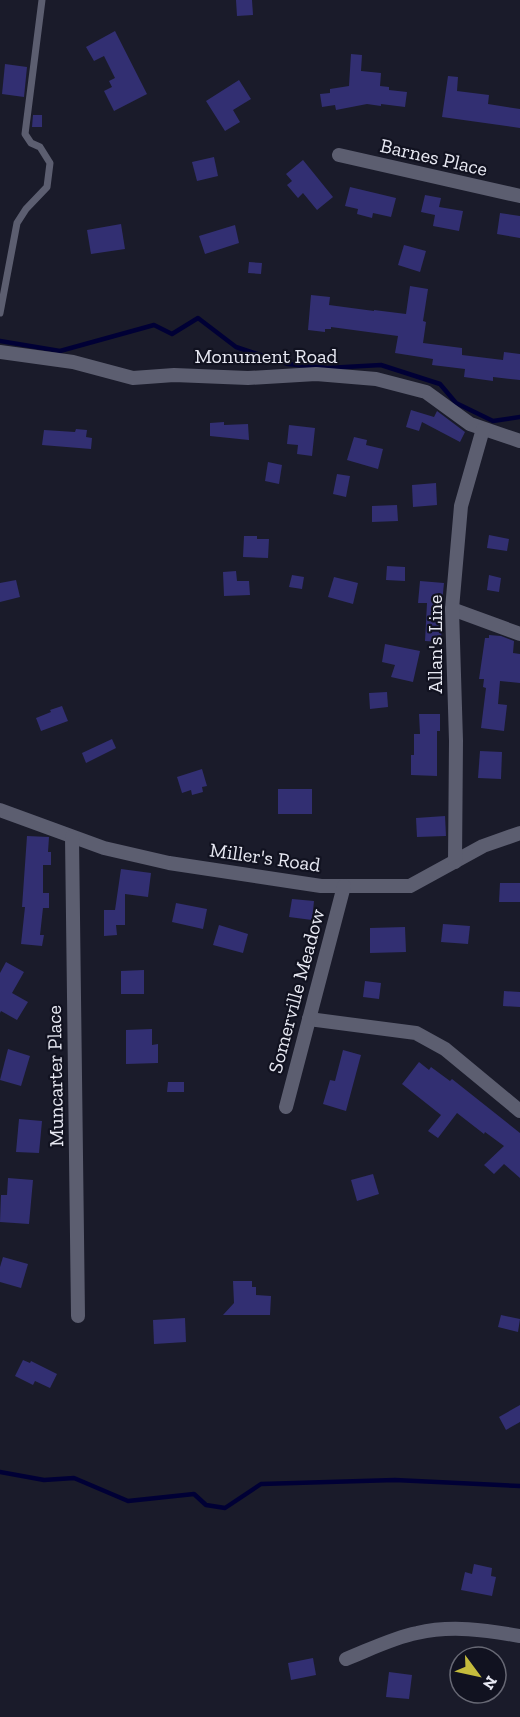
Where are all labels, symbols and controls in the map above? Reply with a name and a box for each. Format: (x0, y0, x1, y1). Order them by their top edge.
street label: Barnes Place (378, 133, 490, 181)
street label: Monument Road (194, 344, 338, 368)
street label: Allan's Line (423, 595, 447, 693)
street label: Miller's Road (208, 837, 322, 877)
street label: Somerville Meadow (263, 906, 330, 1076)
street label: Muncarter Place (42, 1005, 68, 1147)
north arrow (448, 1645, 508, 1705)
text: N (479, 1673, 501, 1693)

